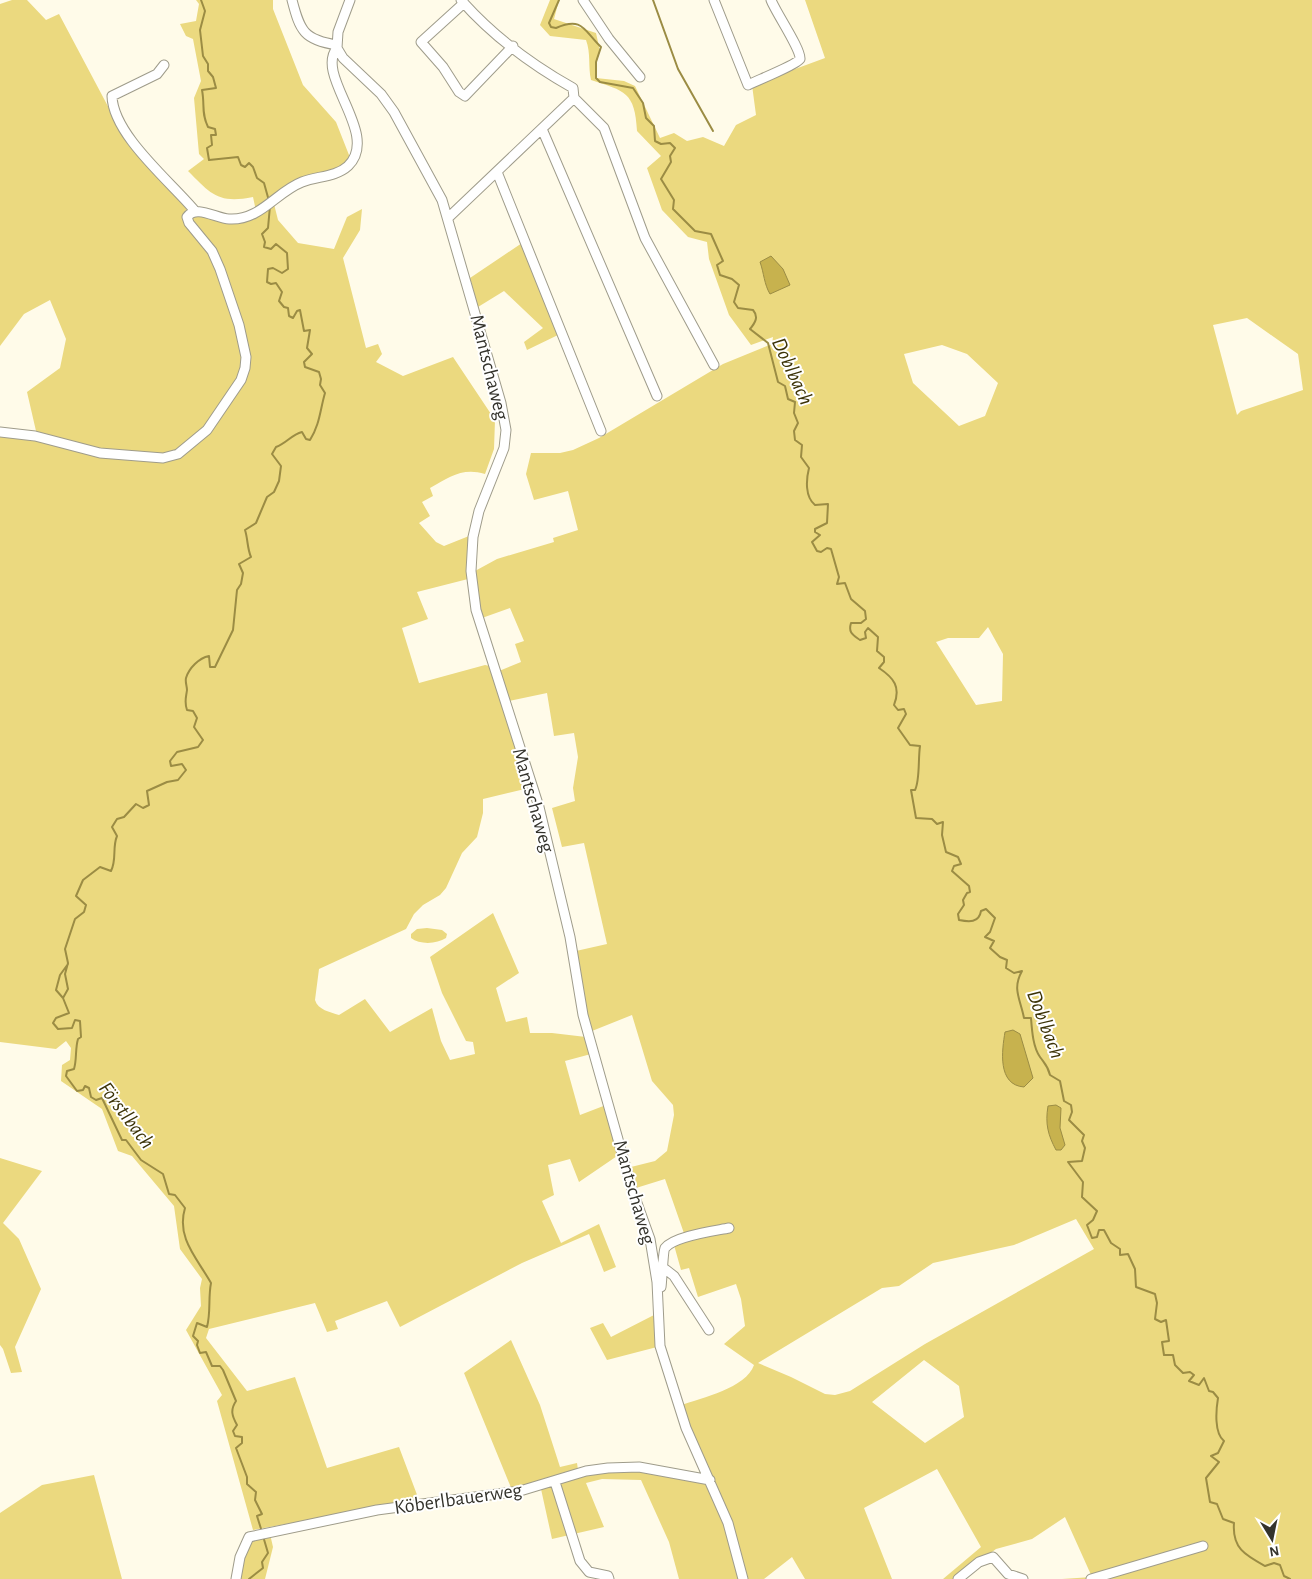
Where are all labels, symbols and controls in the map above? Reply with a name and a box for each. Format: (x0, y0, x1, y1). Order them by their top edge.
street label: Mantschaweg (466, 313, 512, 422)
water label: Doblbach (768, 334, 817, 408)
street label: Mantschaweg (509, 746, 558, 855)
water label: Doblbach (1023, 987, 1068, 1061)
water label: Förstlbach (95, 1078, 158, 1153)
street label: Mantschaweg (610, 1138, 659, 1247)
street label: Köberlbauerweg (393, 1480, 524, 1518)
north arrow (1247, 1514, 1297, 1564)
text: N (1268, 1543, 1280, 1559)

